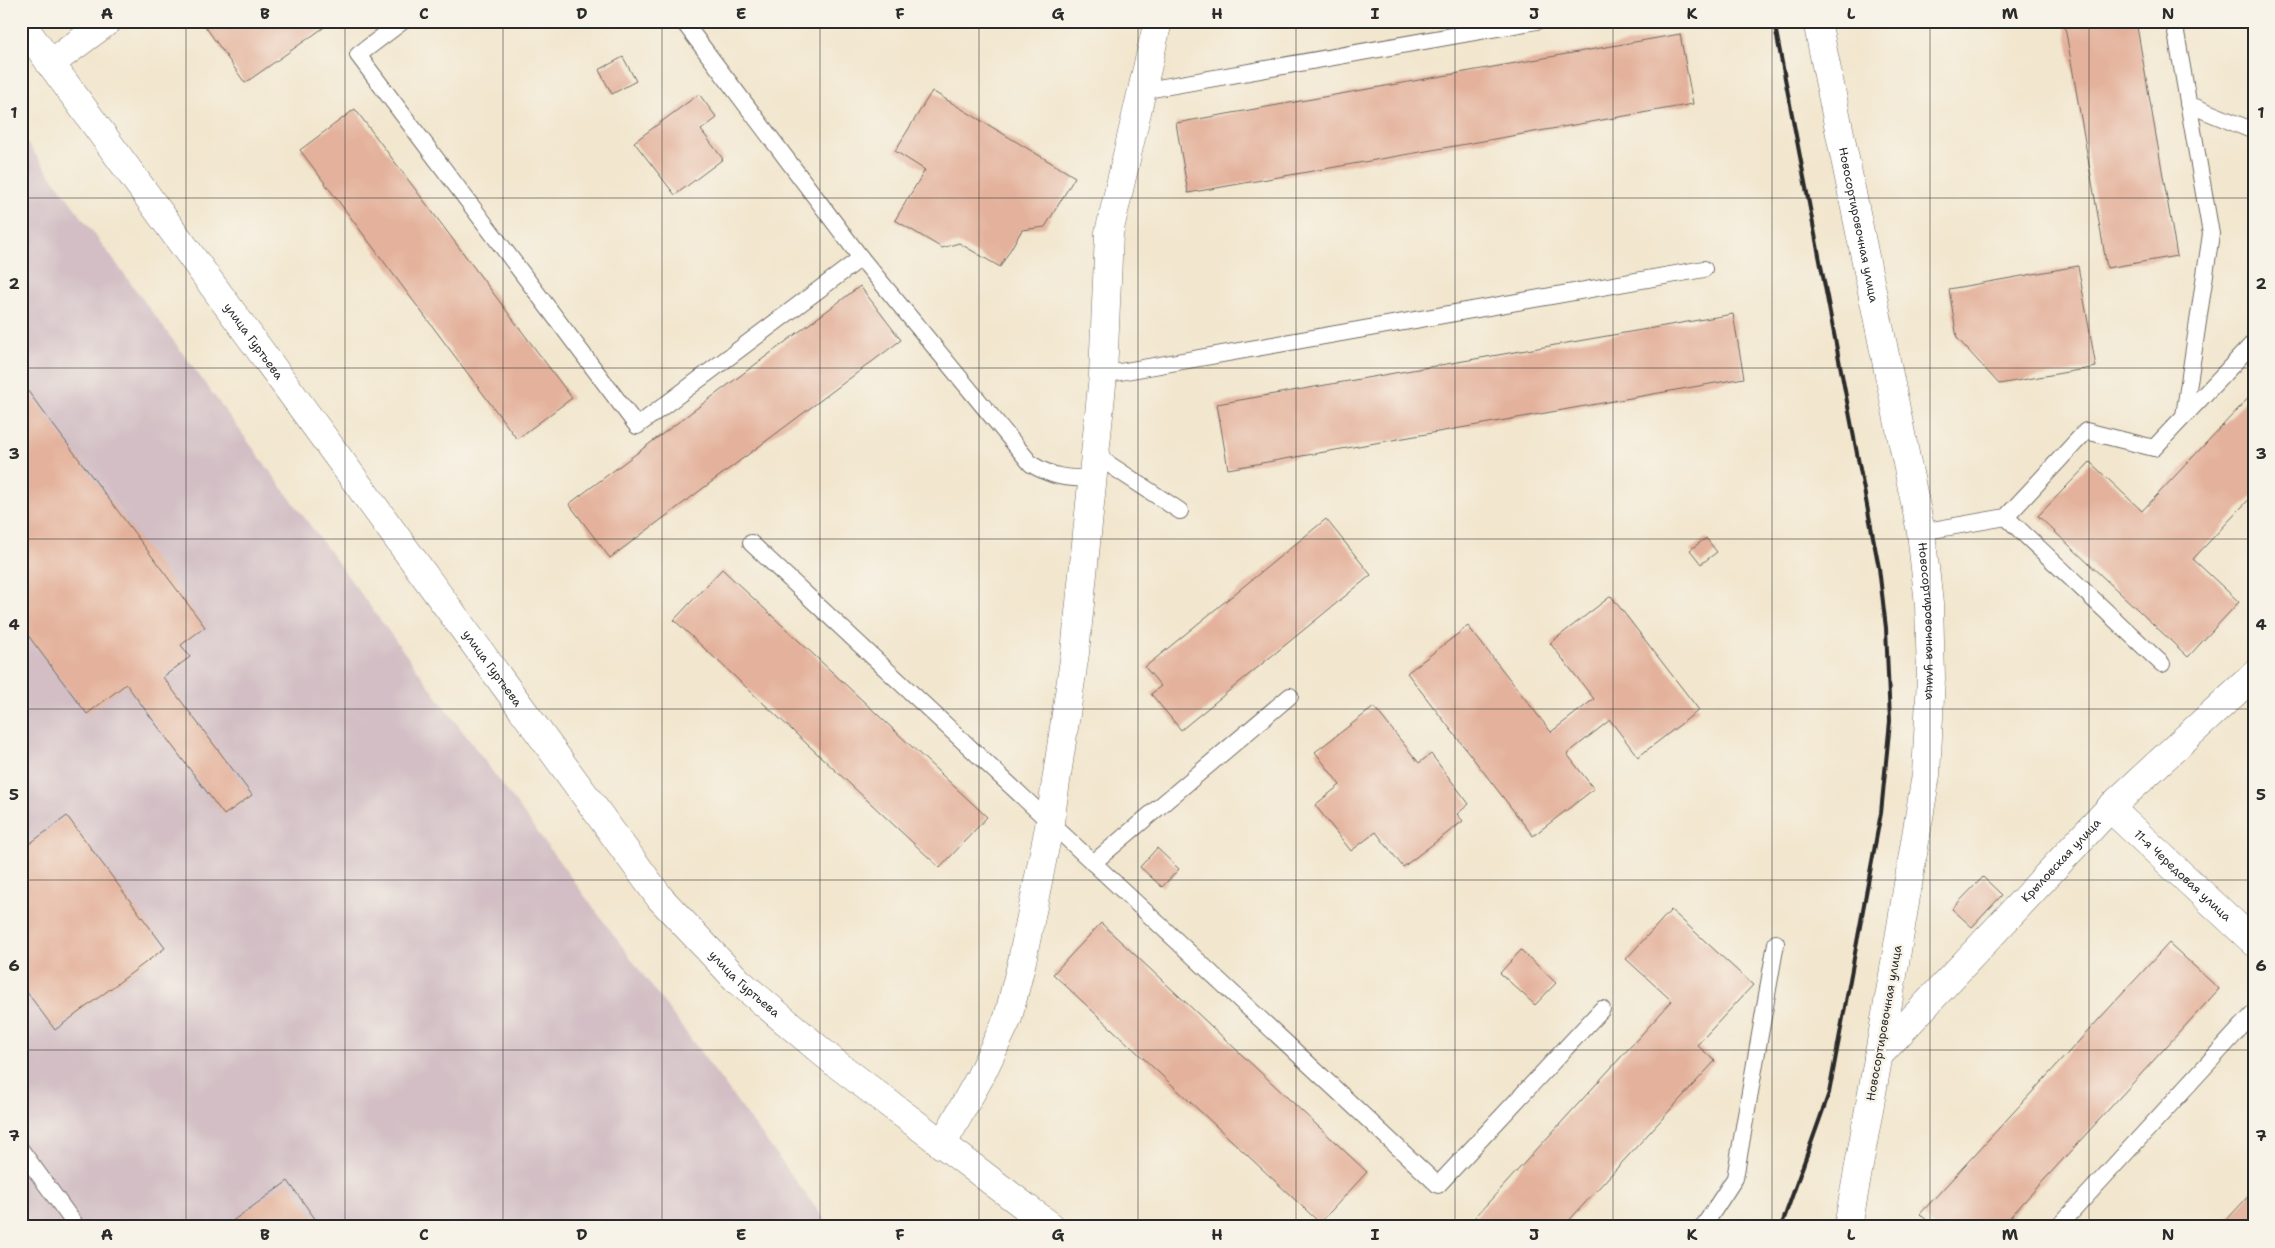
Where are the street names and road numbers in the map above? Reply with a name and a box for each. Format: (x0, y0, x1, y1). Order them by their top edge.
street label: Новосортировочная улица (1835, 146, 1882, 304)
street label: улица Гуртьева (220, 300, 287, 383)
street label: Новосортировочная улица (1914, 541, 1939, 701)
street label: улица Гуртьева (459, 627, 526, 710)
street label: Крыловская улица (2018, 814, 2105, 906)
street label: 11-я Чередовая улица (2130, 826, 2235, 925)
street label: Новосортировочная улица (1862, 943, 1906, 1102)
street label: улица Гуртьева (705, 947, 784, 1021)

